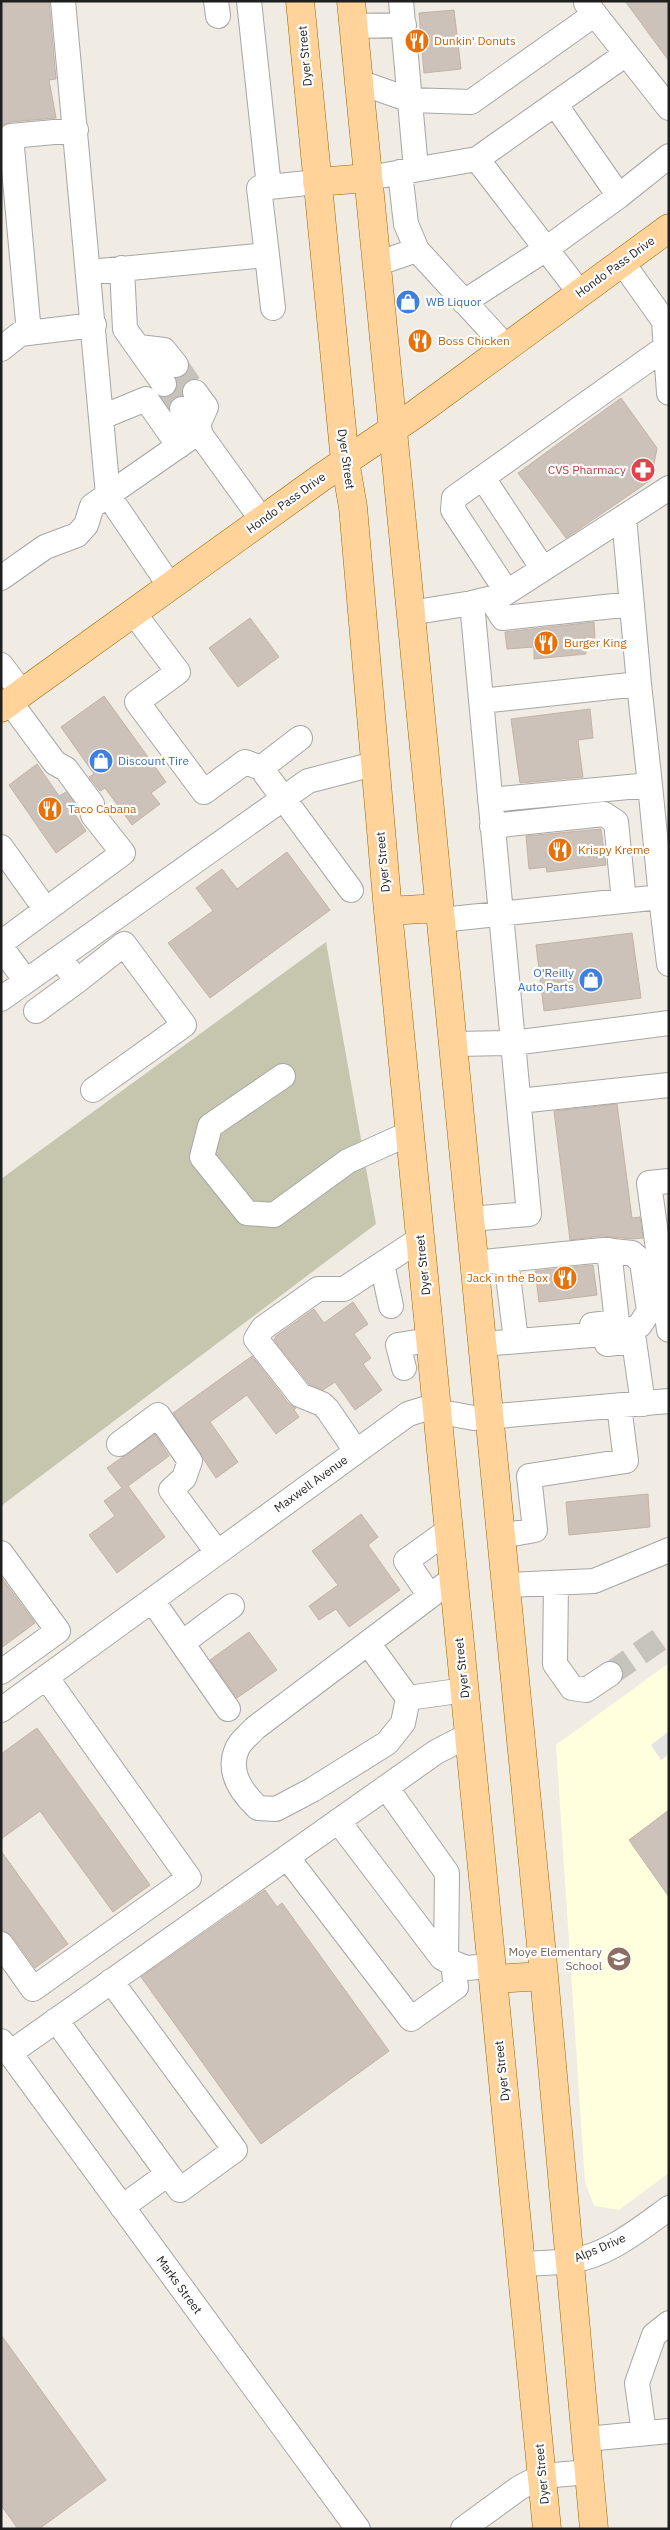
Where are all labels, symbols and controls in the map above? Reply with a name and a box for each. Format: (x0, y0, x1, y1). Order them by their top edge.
street label: Dyer Street (294, 25, 315, 87)
restaurant icon: Dunkin' Donuts (404, 28, 430, 54)
place label: Dunkin' Donuts (434, 33, 516, 48)
street label: Hondo Pass Drive (572, 233, 658, 300)
shop icon: WB Liquor (395, 289, 421, 315)
place label: WB Liquor (426, 294, 482, 309)
restaurant icon: Boss Chicken (407, 328, 433, 354)
place label: Boss Chicken (438, 333, 510, 348)
street label: Dyer Street (335, 428, 358, 490)
pharmacy icon: CVS Pharmacy (630, 457, 656, 483)
place label: CVS Pharmacy (548, 462, 626, 477)
street label: Hondo Pass Drive (243, 469, 329, 536)
restaurant icon: Burger King (533, 630, 559, 656)
place label: Burger King (564, 635, 627, 650)
shop icon: Discount Tire (88, 748, 114, 774)
place label: Discount Tire (118, 753, 189, 768)
restaurant icon: Taco Cabana (37, 796, 63, 822)
place label: Taco Cabana (68, 801, 137, 816)
street label: Dyer Street (372, 831, 393, 893)
restaurant icon: Krispy Kreme (547, 837, 573, 863)
place label: Krispy Kreme (578, 842, 650, 857)
place label: O'Reilly Auto Parts (518, 965, 574, 994)
shop icon: O'Reilly Auto Parts (578, 967, 604, 993)
street label: Dyer Street (412, 1234, 433, 1296)
restaurant icon: Jack in the Box (552, 1265, 578, 1291)
place label: Jack in the Box (467, 1270, 548, 1285)
street label: Maxwell Avenue (271, 1452, 351, 1515)
street label: Dyer Street (451, 1637, 472, 1699)
place label: Moye Elementary School (508, 1944, 602, 1973)
school or university icon: Moye Elementary School (606, 1946, 632, 1972)
street label: Dyer Street (491, 2040, 512, 2102)
street label: Alps Drive (572, 2230, 628, 2265)
street label: Marks Street (153, 2253, 206, 2317)
street label: Dyer Street (531, 2443, 552, 2505)

